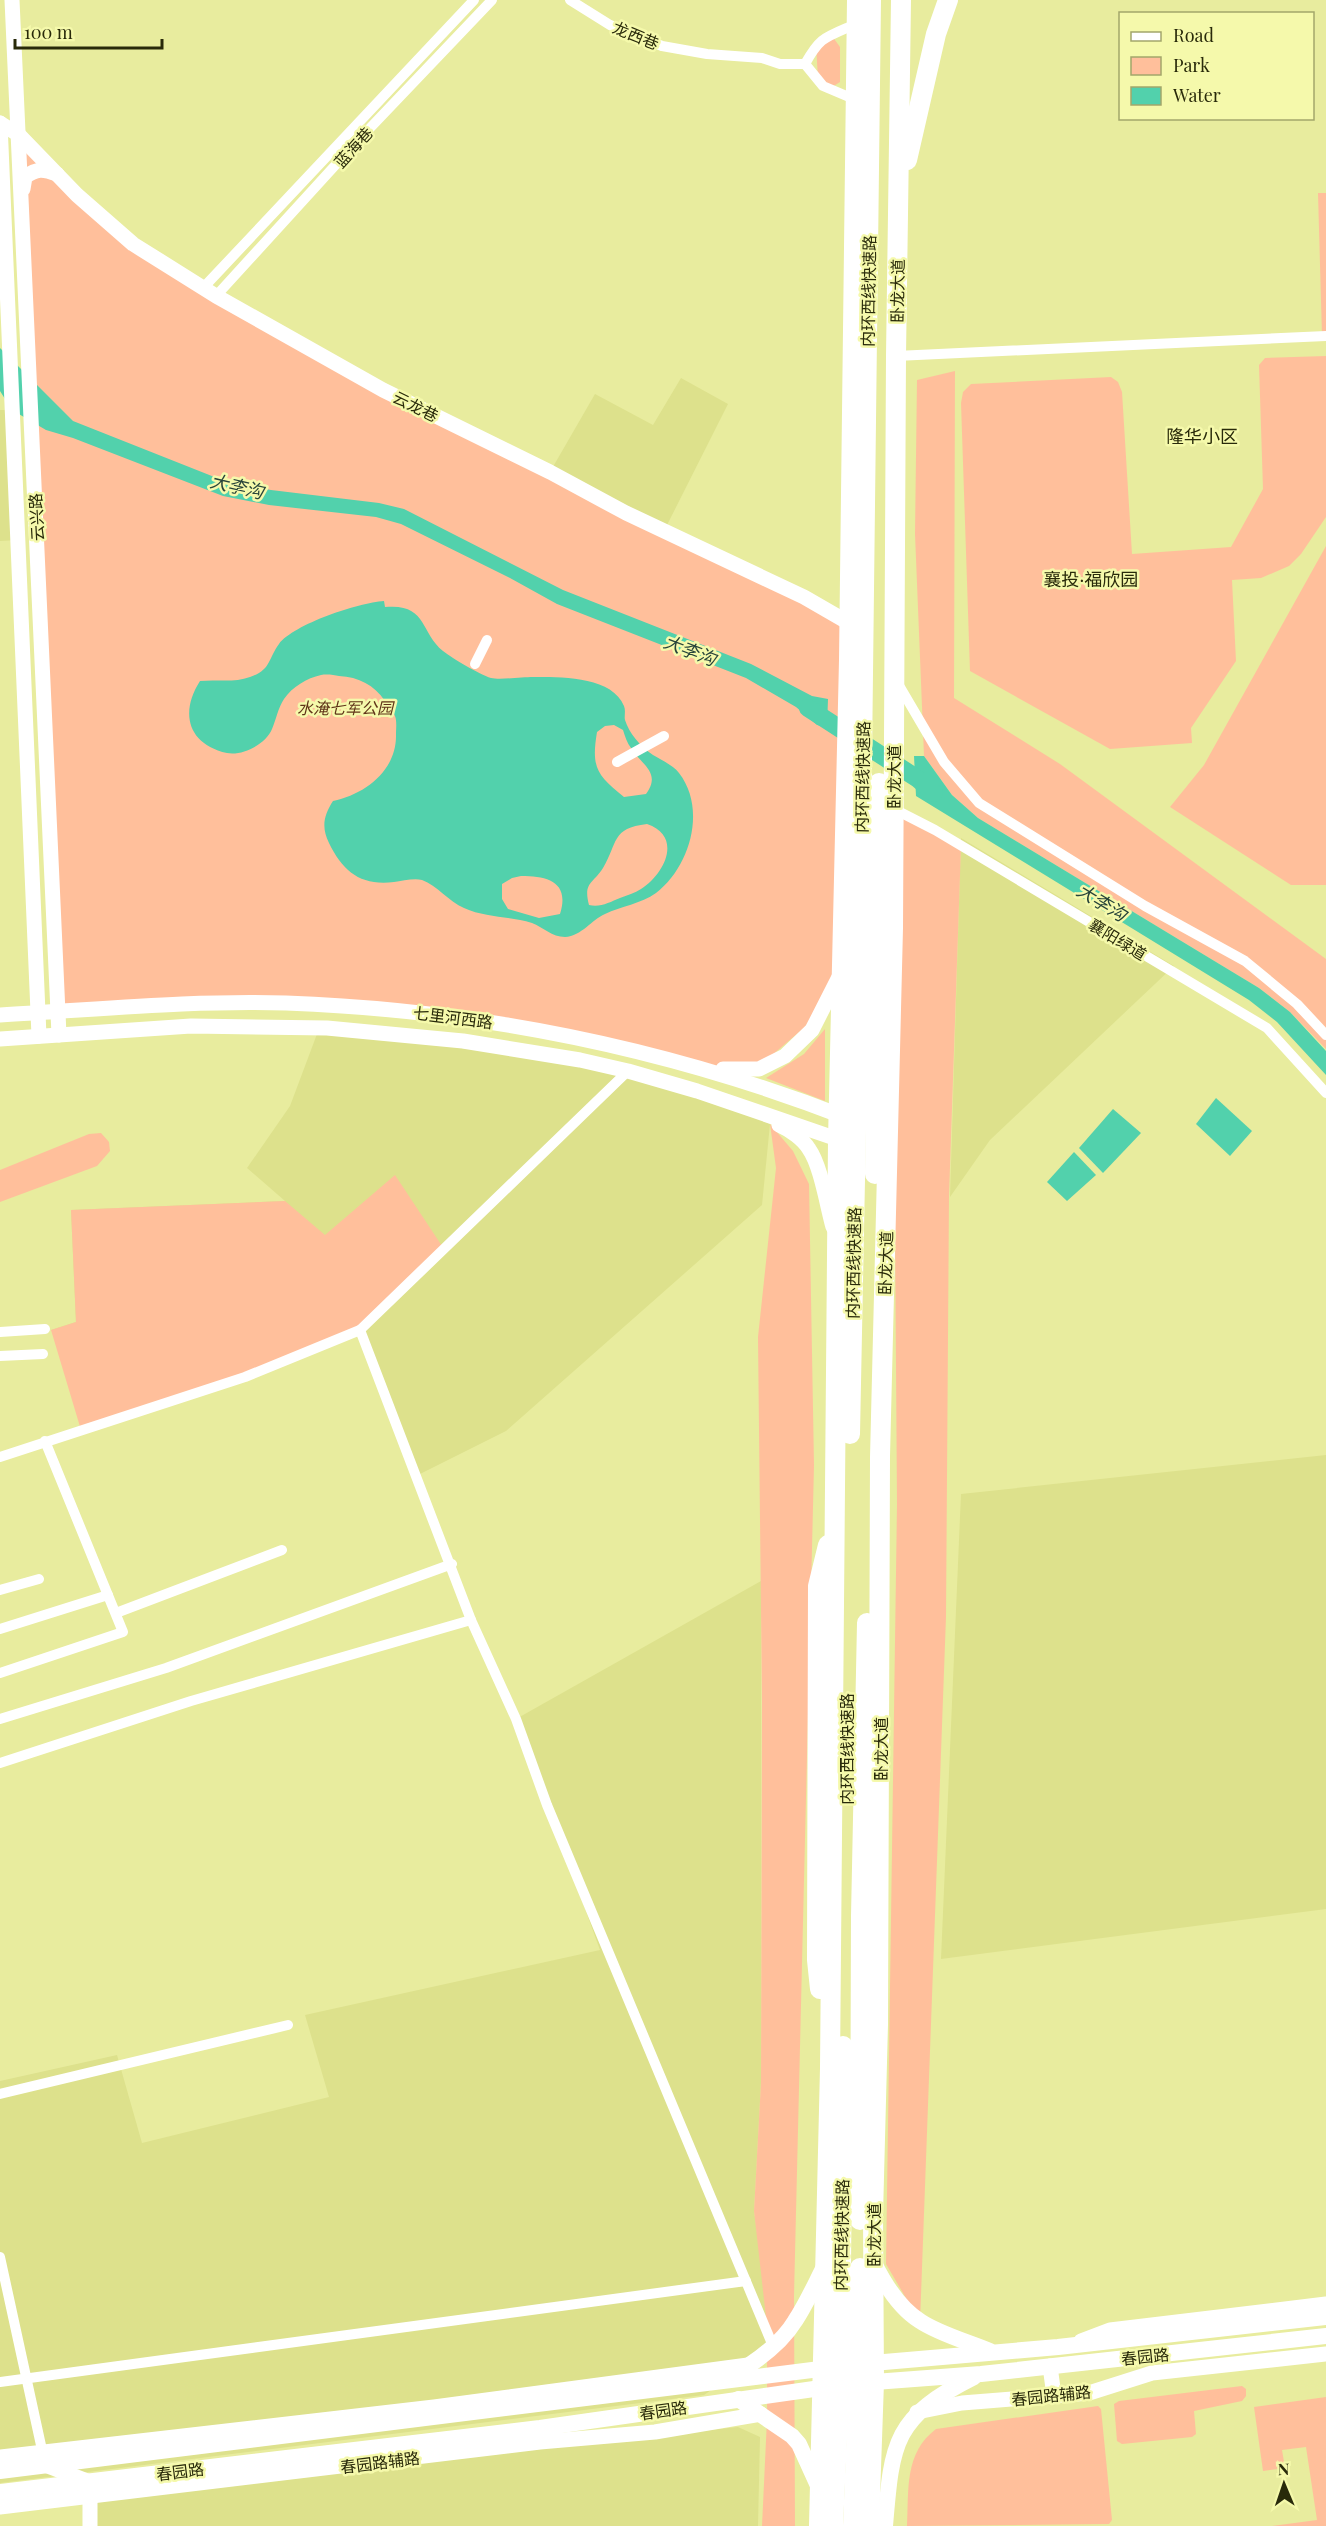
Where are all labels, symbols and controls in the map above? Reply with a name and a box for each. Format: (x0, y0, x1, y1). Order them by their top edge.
scale bar (15, 12, 162, 50)
legend (1119, 12, 1314, 120)
street label: 龙西巷 (610, 16, 662, 54)
text: 100 m (24, 20, 73, 44)
text: Road (1173, 23, 1214, 47)
text: Park (1173, 53, 1210, 77)
text: Water (1172, 83, 1221, 107)
street label: 蓝海巷 (329, 122, 377, 172)
street label: 内环西线快速路 (857, 235, 879, 347)
street label: 卧龙大道 (886, 259, 908, 323)
street label: 云龙巷 (390, 386, 442, 426)
district label: 隆华小区 (1166, 424, 1238, 448)
water label: 大李沟 (208, 468, 268, 504)
street label: 云兴路 (24, 492, 48, 542)
district label: 襄投·福欣园 (1044, 567, 1138, 591)
water label: 大李沟 (660, 629, 721, 672)
park label: 水淹七军公园 (297, 697, 395, 718)
street label: 内环西线快速路 (851, 721, 873, 833)
street label: 卧龙大道 (883, 745, 904, 809)
water label: 大李沟 (1073, 878, 1133, 927)
street label: 襄阳绿道 (1085, 914, 1151, 964)
street label: 七里河西路 (412, 1002, 494, 1032)
street label: 内环西线快速路 (842, 1207, 864, 1319)
street label: 卧龙大道 (873, 1231, 897, 1295)
street label: 内环西线快速路 (836, 1693, 857, 1805)
street label: 卧龙大道 (870, 1717, 891, 1781)
street label: 内环西线快速路 (830, 2179, 852, 2291)
street label: 卧龙大道 (863, 2203, 884, 2267)
street label: 春园路 (1120, 2343, 1170, 2369)
street label: 春园路辅路 (1010, 2380, 1092, 2410)
street label: 春园路 (638, 2396, 688, 2424)
street label: 春园路辅路 (339, 2447, 421, 2477)
north arrow (1254, 2454, 1314, 2514)
street label: 春园路 (155, 2458, 205, 2484)
text: N (1277, 2458, 1290, 2479)

